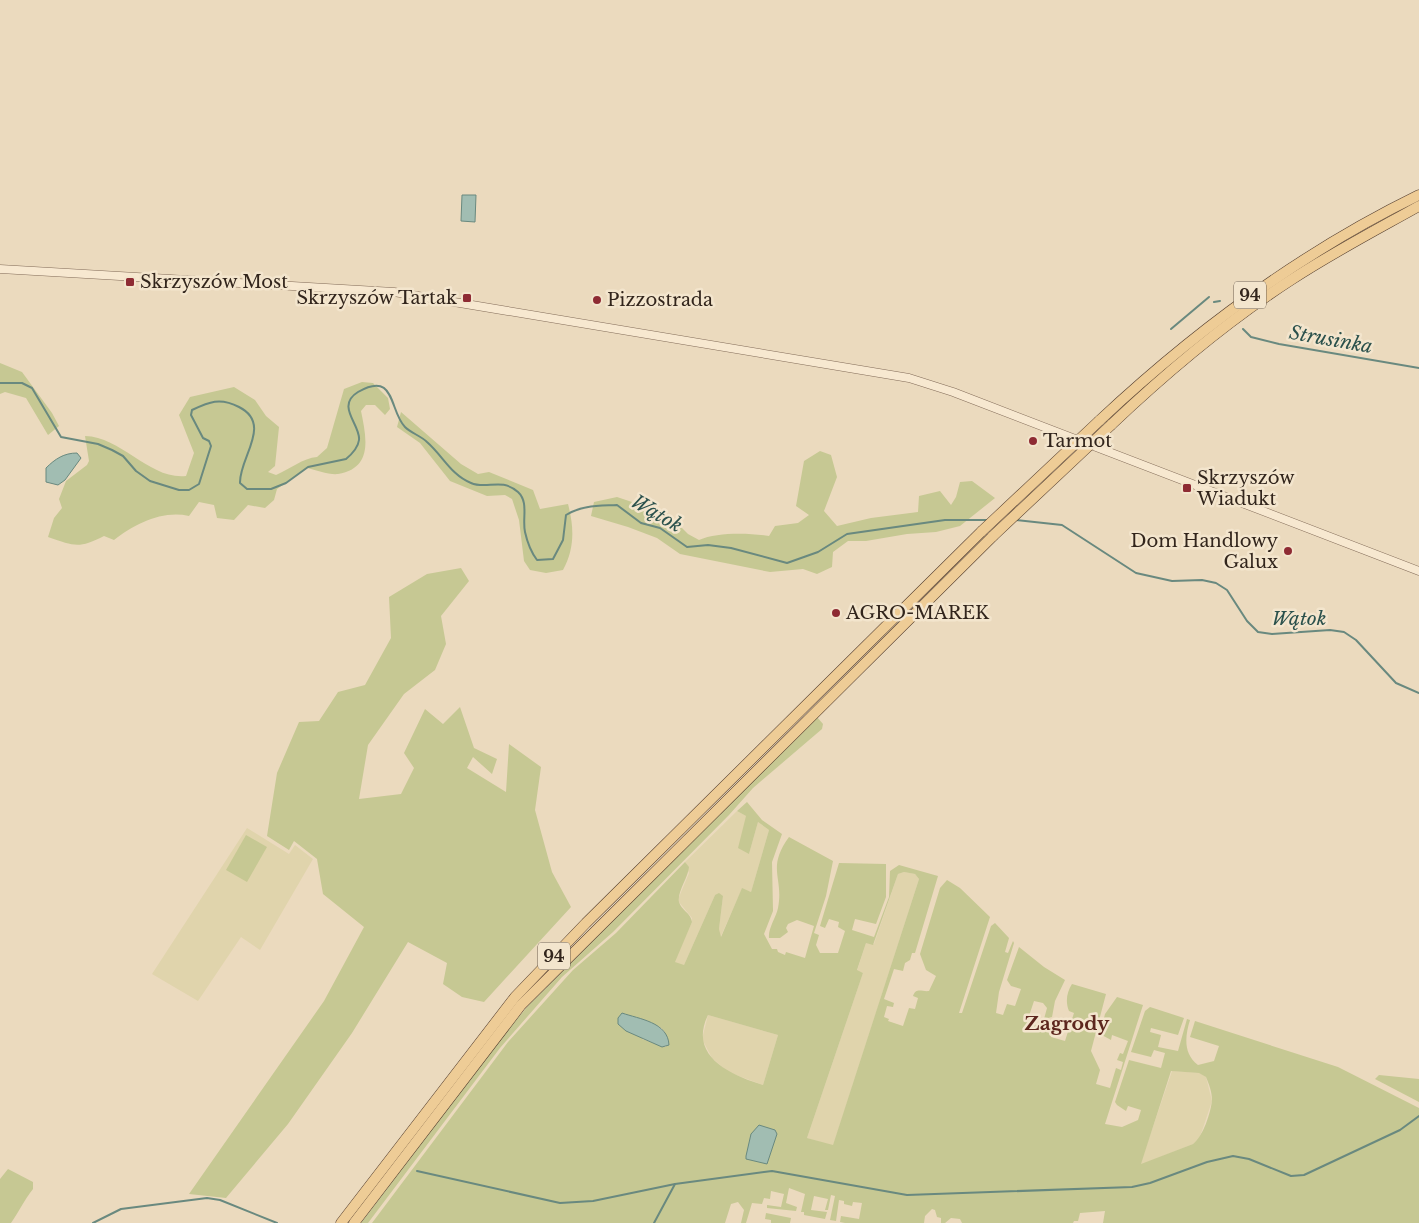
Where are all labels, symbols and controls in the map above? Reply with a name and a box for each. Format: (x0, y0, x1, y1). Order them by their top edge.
place label: Skrzyszów Most (140, 271, 288, 293)
marker: Skrzyszów Most (124, 276, 136, 288)
road number: 94 (1234, 282, 1266, 308)
place label: Skrzyszów Tartak (296, 287, 457, 309)
place label: Pizzostrada (607, 289, 713, 311)
marker: Skrzyszów Tartak (461, 292, 473, 304)
marker: Pizzostrada (591, 294, 603, 306)
water label: Strusinka (1287, 321, 1375, 358)
place label: Tarmot (1043, 430, 1112, 452)
marker: Tarmot (1027, 435, 1039, 447)
place label: Skrzyszów Wiadukt (1196, 467, 1295, 510)
marker: Skrzyszów Wiadukt (1181, 482, 1193, 494)
water label: Wątok (627, 490, 686, 537)
place label: Dom Handlowy Galux (1131, 530, 1278, 573)
marker: Dom Handlowy Galux (1282, 545, 1294, 557)
place label: AGRO-MAREK (845, 602, 990, 624)
marker: AGRO-MAREK (830, 607, 842, 619)
water label: Wątok (1271, 607, 1327, 630)
road number: 94 (538, 942, 570, 969)
district label: Zagrody (1025, 1012, 1110, 1035)

